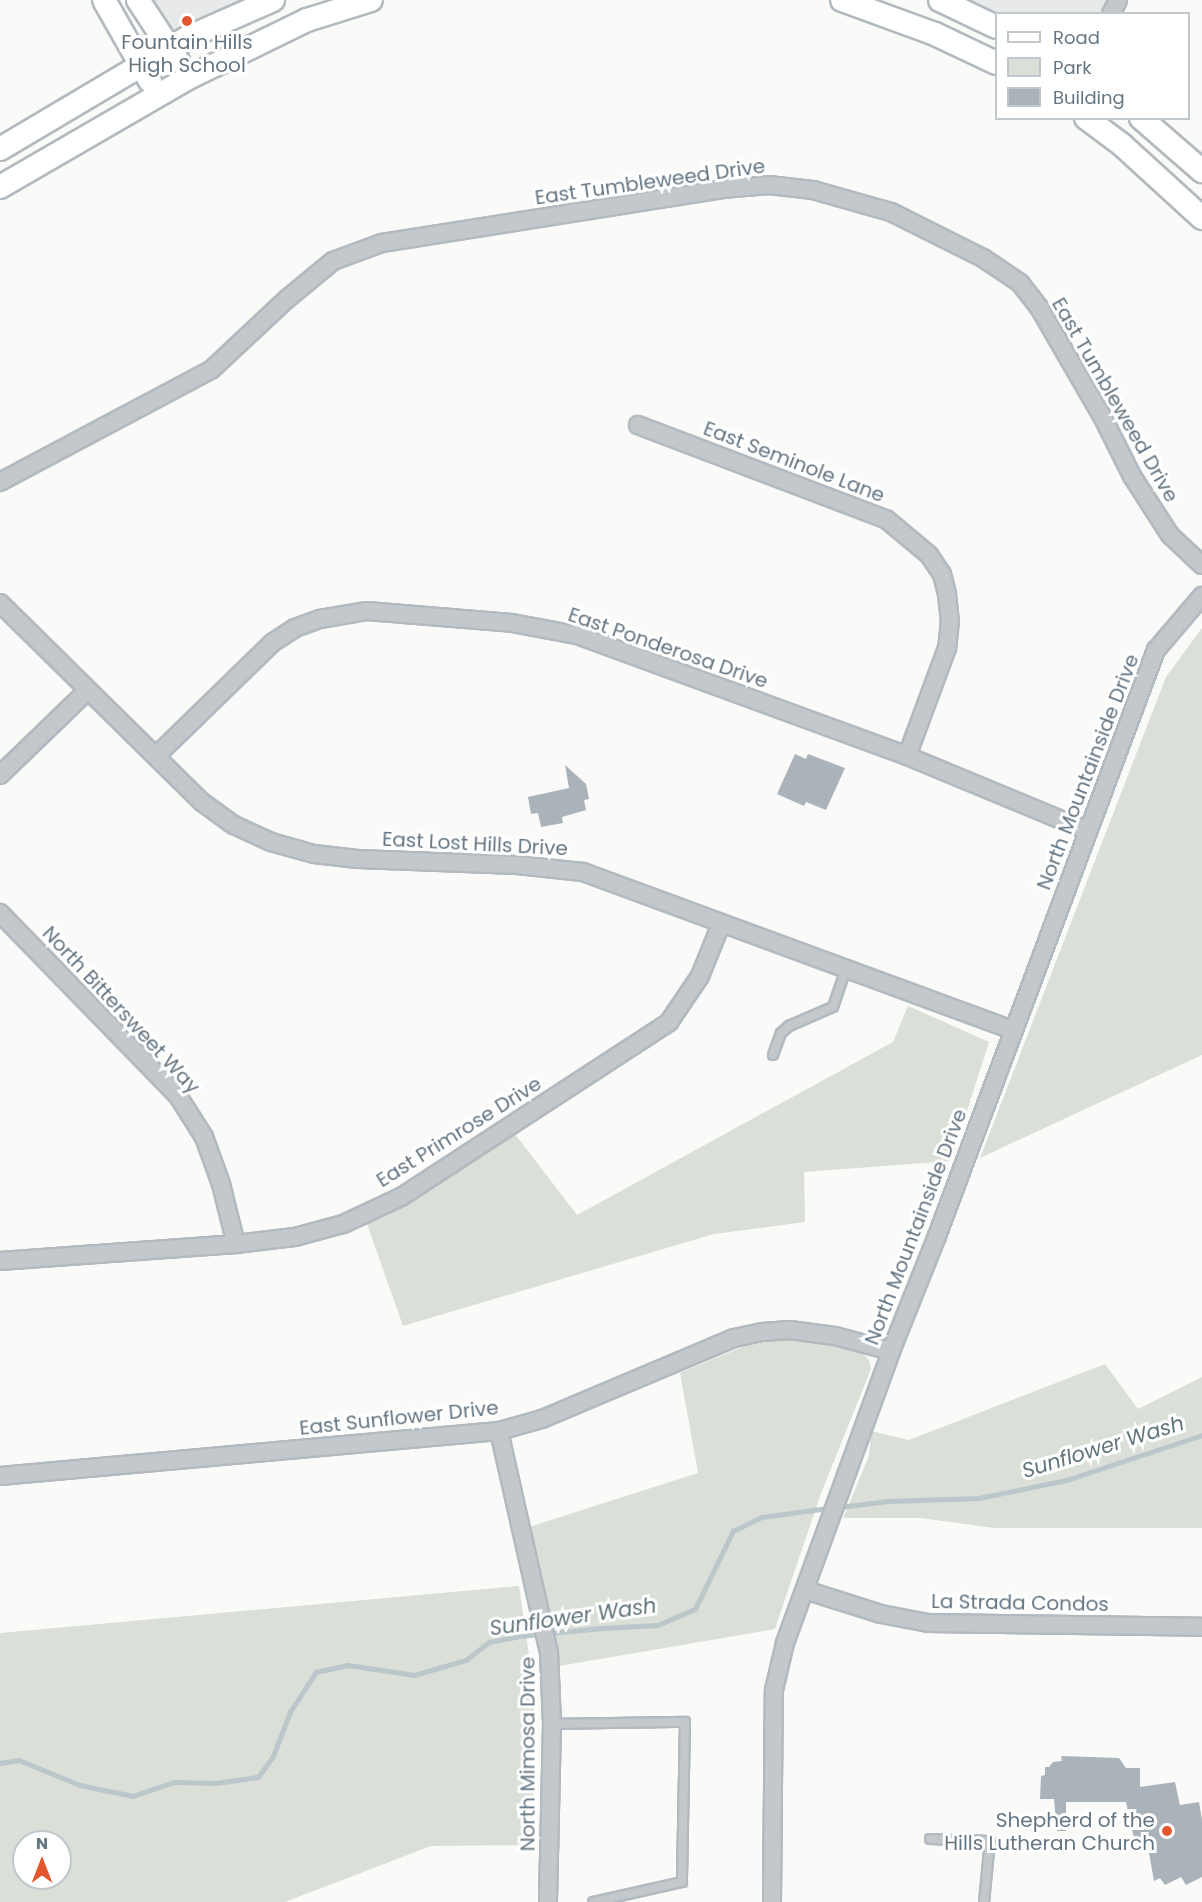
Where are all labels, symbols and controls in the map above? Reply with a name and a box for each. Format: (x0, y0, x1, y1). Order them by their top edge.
legend (995, 12, 1190, 120)
marker: Fountain Hills High School (180, 14, 194, 28)
text: Road (1053, 25, 1100, 50)
place label: Fountain Hills High School (121, 30, 253, 77)
text: Park (1053, 55, 1092, 80)
text: Building (1053, 85, 1125, 110)
street label: East Tumbleweed Drive (533, 154, 767, 210)
street label: East Tumbleweed Drive (1047, 293, 1183, 507)
street label: East Seminole Lane (700, 416, 888, 508)
street label: East Ponderosa Drive (565, 603, 771, 693)
street label: North Mountainside Drive (1032, 651, 1144, 893)
street label: East Lost Hills Drive (382, 827, 568, 861)
street label: North Bittersweet Way (37, 921, 205, 1099)
street label: East Primrose Drive (372, 1071, 546, 1193)
street label: North Mountainside Drive (860, 1106, 972, 1348)
street label: East Sunflower Drive (298, 1396, 500, 1440)
water label: Sunflower Wash (1019, 1410, 1187, 1484)
street label: La Strada Condos (931, 1589, 1109, 1617)
water label: Sunflower Wash (488, 1593, 658, 1641)
street label: North Mimosa Drive (516, 1657, 540, 1851)
place label: Shepherd of the Hills Lutheran Church (944, 1808, 1155, 1855)
marker: Shepherd of the Hills Lutheran Church (1160, 1824, 1174, 1838)
north arrow (12, 1830, 72, 1890)
text: N (36, 1832, 48, 1855)

